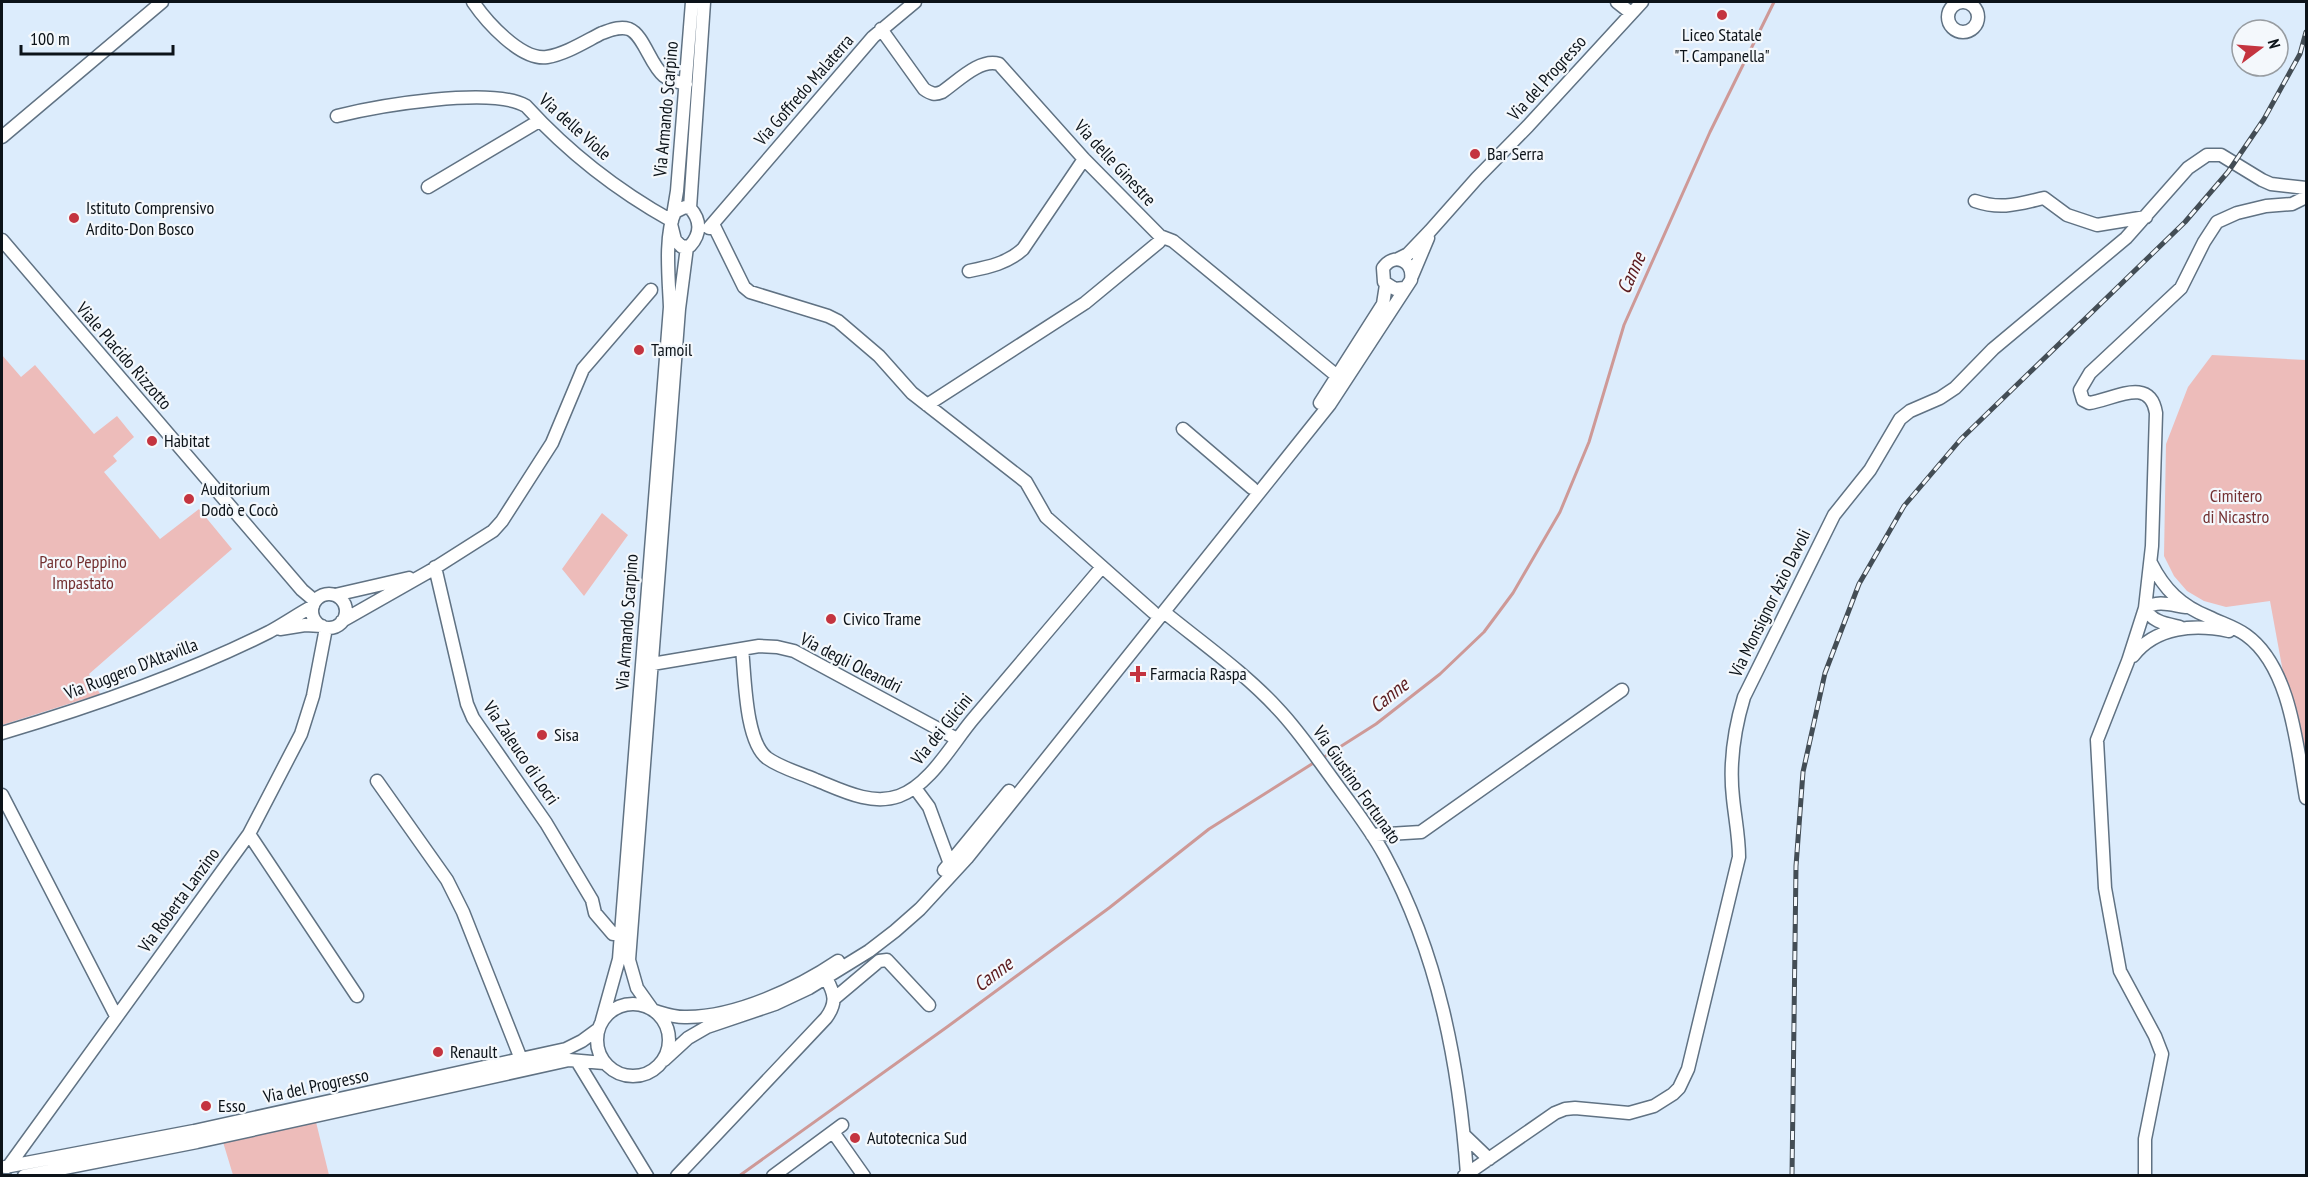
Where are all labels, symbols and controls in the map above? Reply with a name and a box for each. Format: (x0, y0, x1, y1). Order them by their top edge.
marker: Liceo Statale "T. Campanella" (1715, 8, 1729, 22)
scale bar (21, 18, 172, 56)
north arrow (2230, 18, 2290, 78)
place label: Liceo Statale "T. Campanella" (1674, 23, 1770, 67)
text: 100 m (30, 27, 70, 50)
street label: Via Goffredo Malaterra (748, 29, 858, 151)
street label: Via del Progresso (1502, 30, 1591, 126)
text: N (2264, 37, 2285, 51)
street label: Via Armando Scarpino (648, 40, 683, 179)
street label: Via delle Viole (534, 88, 616, 165)
street label: Via delle Ginestre (1069, 114, 1161, 211)
place label: Bar Serra (1487, 142, 1544, 165)
marker: Bar Serra (1468, 147, 1482, 161)
place label: Istituto Comprensivo Ardito-Don Bosco (86, 196, 215, 240)
marker: Istituto Comprensivo Ardito-Don Bosco (67, 211, 81, 225)
water label: Canne (1610, 247, 1652, 298)
street label: Viale Placido Rizzotto (71, 297, 177, 414)
place label: Tamoil (651, 338, 693, 361)
marker: Tamoil (632, 343, 646, 357)
place label: Habitat (164, 429, 210, 452)
marker: Habitat (145, 434, 159, 448)
place label: Auditorium Dodò e Cocò (201, 477, 278, 521)
park label: Cimitero di Nicastro (2203, 484, 2269, 528)
marker: Auditorium Dodò e Cocò (182, 492, 196, 506)
street label: Via Monsignor Azio Davoli (1723, 525, 1815, 681)
park label: Parco Peppino Impastato (39, 550, 127, 594)
street label: Via Armando Scarpino (610, 553, 643, 692)
place label: Civico Trame (843, 607, 921, 630)
marker: Civico Trame (824, 612, 838, 626)
street label: Via degli Oleandri (796, 627, 906, 698)
street label: Via Ruggero D'Altavilla (60, 633, 201, 705)
place label: Farmacia Raspa (1150, 662, 1247, 685)
marker: Farmacia Raspa (1131, 667, 1145, 681)
water label: Canne (1364, 671, 1415, 718)
street label: Via dei Glicini (905, 688, 977, 770)
street label: Via Zaleuco di Locri (478, 696, 565, 809)
street label: Via Giustino Fortunato (1307, 720, 1407, 849)
place label: Sisa (554, 723, 579, 746)
marker: Sisa (535, 728, 549, 742)
street label: Via Roberta Lanzino (132, 843, 224, 957)
water label: Canne (968, 950, 1019, 997)
place label: Renault (450, 1040, 497, 1063)
marker: Renault (431, 1045, 445, 1059)
street label: Via del Progresso (260, 1063, 371, 1108)
place label: Esso (218, 1094, 246, 1117)
marker: Esso (199, 1099, 213, 1113)
place label: Autotecnica Sud (867, 1126, 967, 1149)
marker: Autotecnica Sud (848, 1131, 862, 1145)

